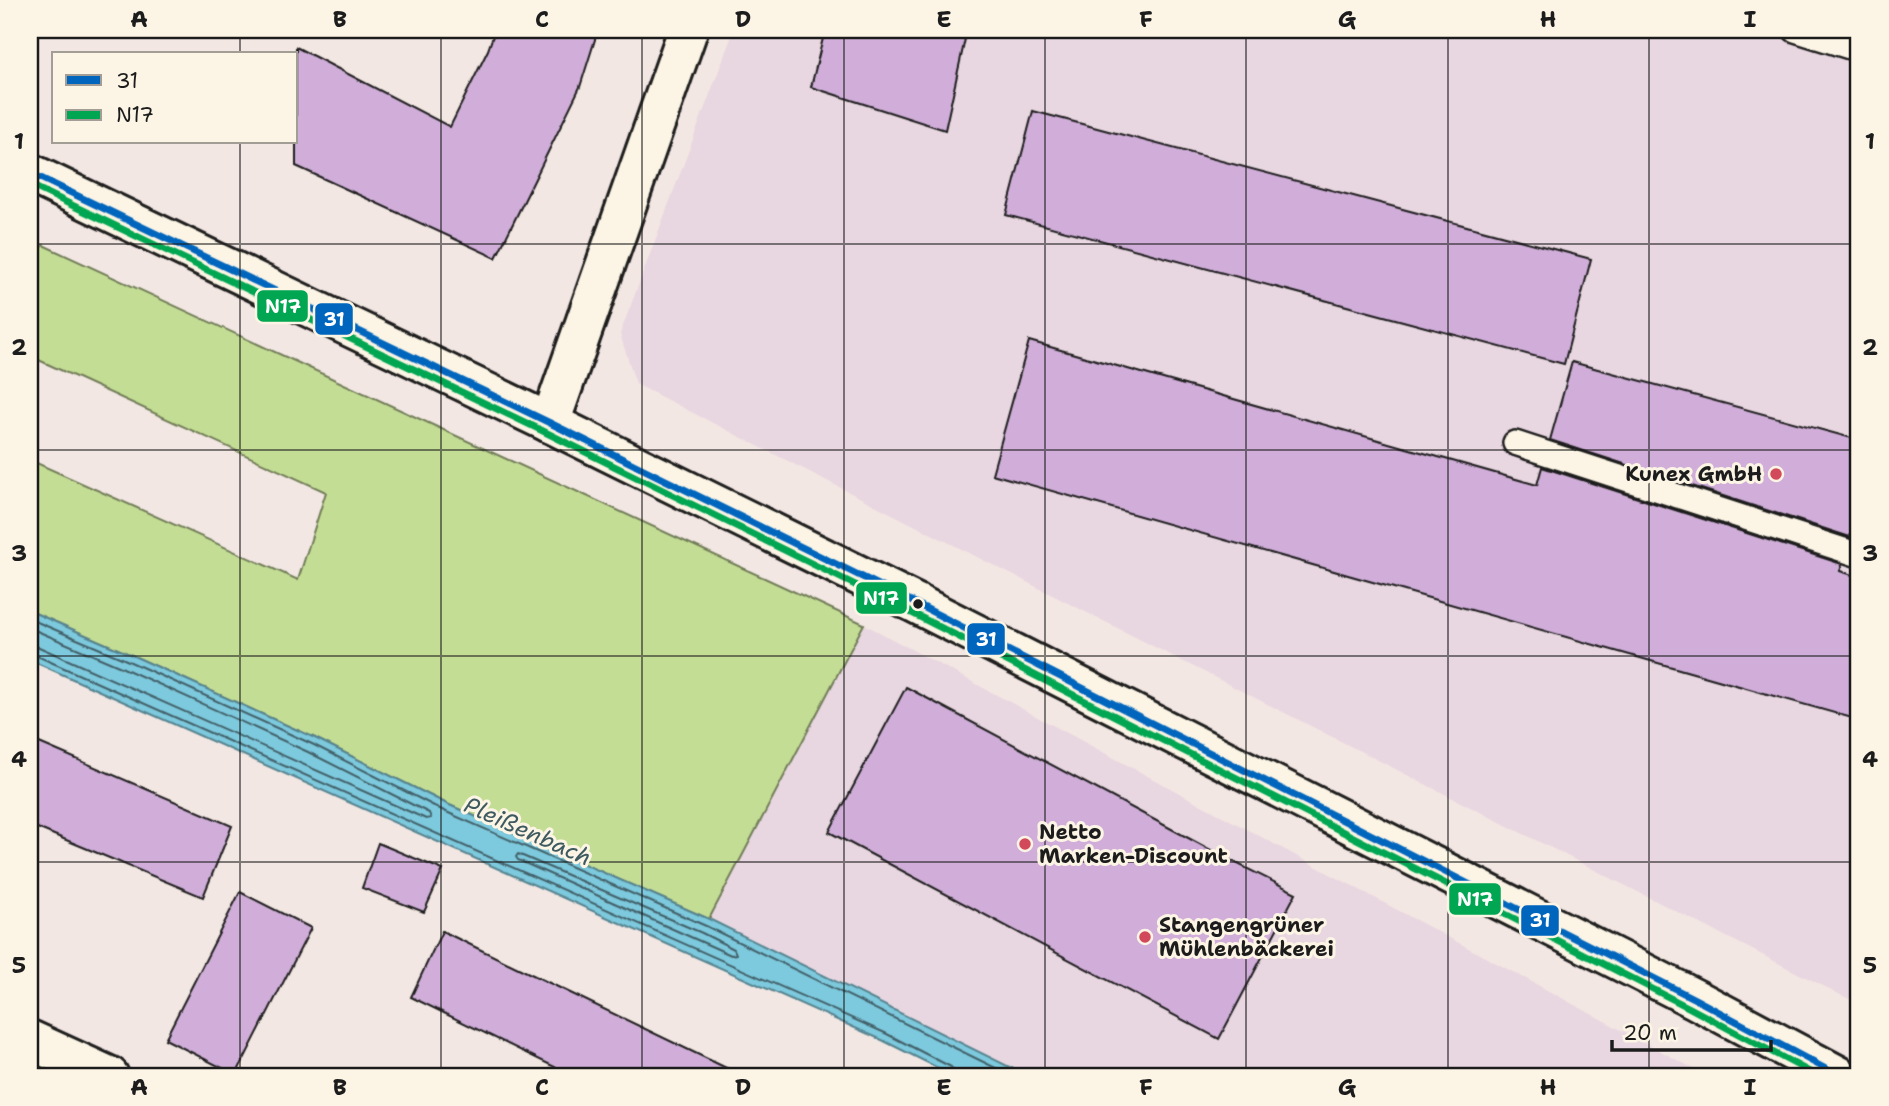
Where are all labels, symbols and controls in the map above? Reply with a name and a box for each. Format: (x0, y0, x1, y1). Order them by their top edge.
text: A (130, 4, 148, 34)
text: B (333, 4, 347, 34)
text: C (535, 4, 549, 34)
text: D (735, 4, 751, 34)
text: E (936, 4, 952, 34)
text: F (1139, 4, 1153, 34)
text: G (1338, 4, 1357, 34)
text: H (1540, 4, 1556, 34)
text: I (1744, 4, 1757, 34)
legend (52, 52, 298, 144)
text: 31 (116, 67, 138, 95)
text: N17 (116, 101, 154, 129)
text: 1 (14, 126, 24, 156)
text: 1 (1865, 126, 1875, 156)
line badge: N17 (256, 289, 309, 323)
text: N17 (265, 294, 301, 319)
line badge: 31 (314, 302, 354, 336)
text: 31 (323, 307, 345, 332)
text: 2 (11, 332, 27, 362)
text: 2 (1862, 332, 1878, 362)
place label: Kunex GmbH (1625, 460, 1762, 488)
marker: Kunex GmbH (1768, 466, 1784, 482)
text: 3 (11, 538, 27, 568)
text: 3 (1862, 538, 1878, 568)
line badge: N17 (855, 581, 908, 615)
text: N17 (863, 586, 899, 611)
unlabelled marker (911, 597, 925, 611)
line badge: 31 (966, 622, 1006, 656)
text: 31 (975, 627, 997, 652)
text: 4 (11, 744, 27, 774)
text: 4 (1862, 744, 1878, 774)
water label: Pleißenbach (460, 790, 596, 872)
place label: Netto Marken-Discount (1039, 818, 1228, 870)
marker: Netto Marken-Discount (1017, 836, 1033, 852)
line badge: N17 (1448, 882, 1502, 916)
text: N17 (1457, 887, 1493, 912)
line badge: 31 (1520, 904, 1560, 937)
text: 31 (1529, 908, 1551, 933)
place label: Stangengrüner Mühlenbäckerei (1159, 911, 1334, 963)
marker: Stangengrüner Mühlenbäckerei (1137, 929, 1153, 945)
text: 5 (12, 950, 26, 980)
text: 5 (1863, 950, 1877, 980)
scale bar (1612, 1008, 1772, 1052)
text: 20 m (1623, 1019, 1677, 1047)
text: A (130, 1072, 148, 1102)
text: B (333, 1072, 347, 1102)
text: C (535, 1072, 549, 1102)
text: D (735, 1072, 751, 1102)
text: E (936, 1072, 952, 1102)
text: F (1139, 1072, 1153, 1102)
text: G (1338, 1072, 1357, 1102)
text: H (1540, 1072, 1556, 1102)
text: I (1744, 1072, 1757, 1102)

